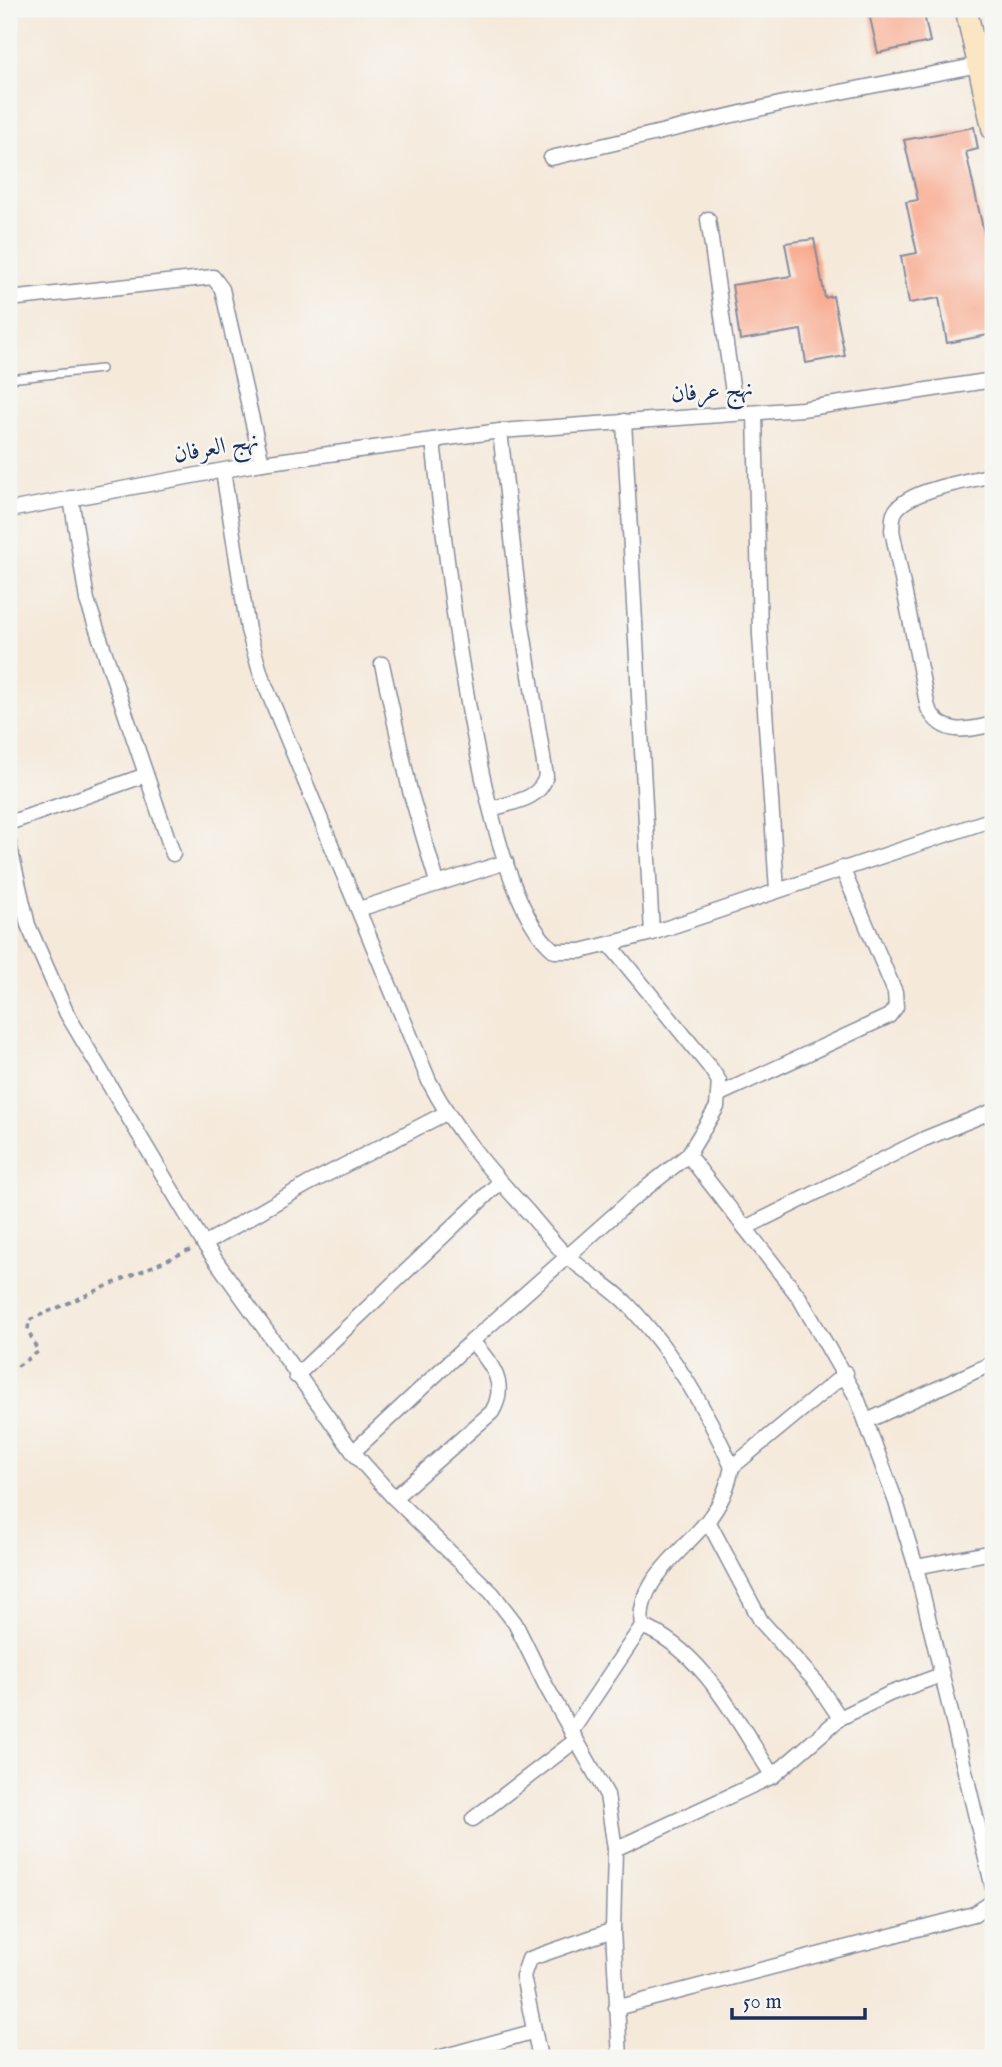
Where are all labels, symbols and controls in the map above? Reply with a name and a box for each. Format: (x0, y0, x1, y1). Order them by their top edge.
street label: نهج عرفان (670, 374, 754, 414)
street label: نهج العرفان (171, 425, 262, 475)
scale bar (732, 1976, 866, 2020)
text: 50 m (743, 1989, 782, 2016)

